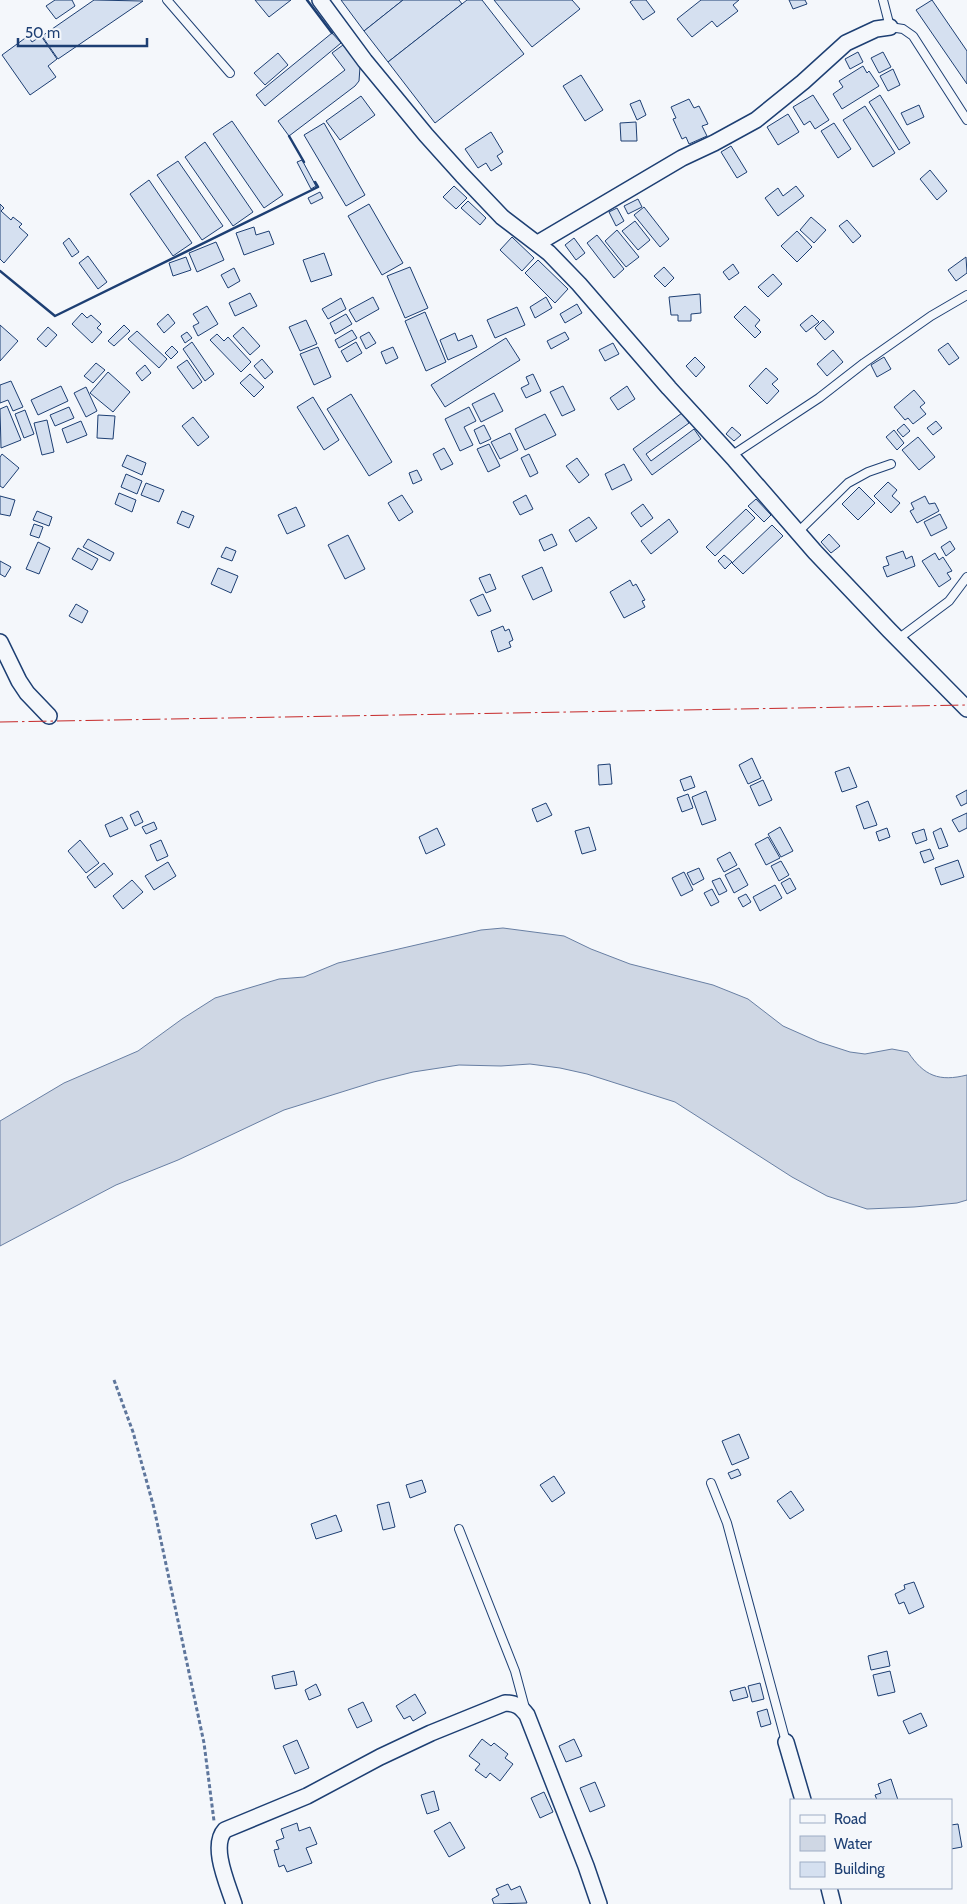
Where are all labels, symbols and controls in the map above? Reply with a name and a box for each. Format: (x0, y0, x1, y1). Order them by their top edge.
scale bar (18, 15, 146, 47)
text: 50 m (25, 24, 60, 42)
legend (790, 1799, 952, 1889)
text: Road (834, 1810, 867, 1828)
text: Water (834, 1835, 872, 1853)
text: Building (834, 1860, 885, 1878)

